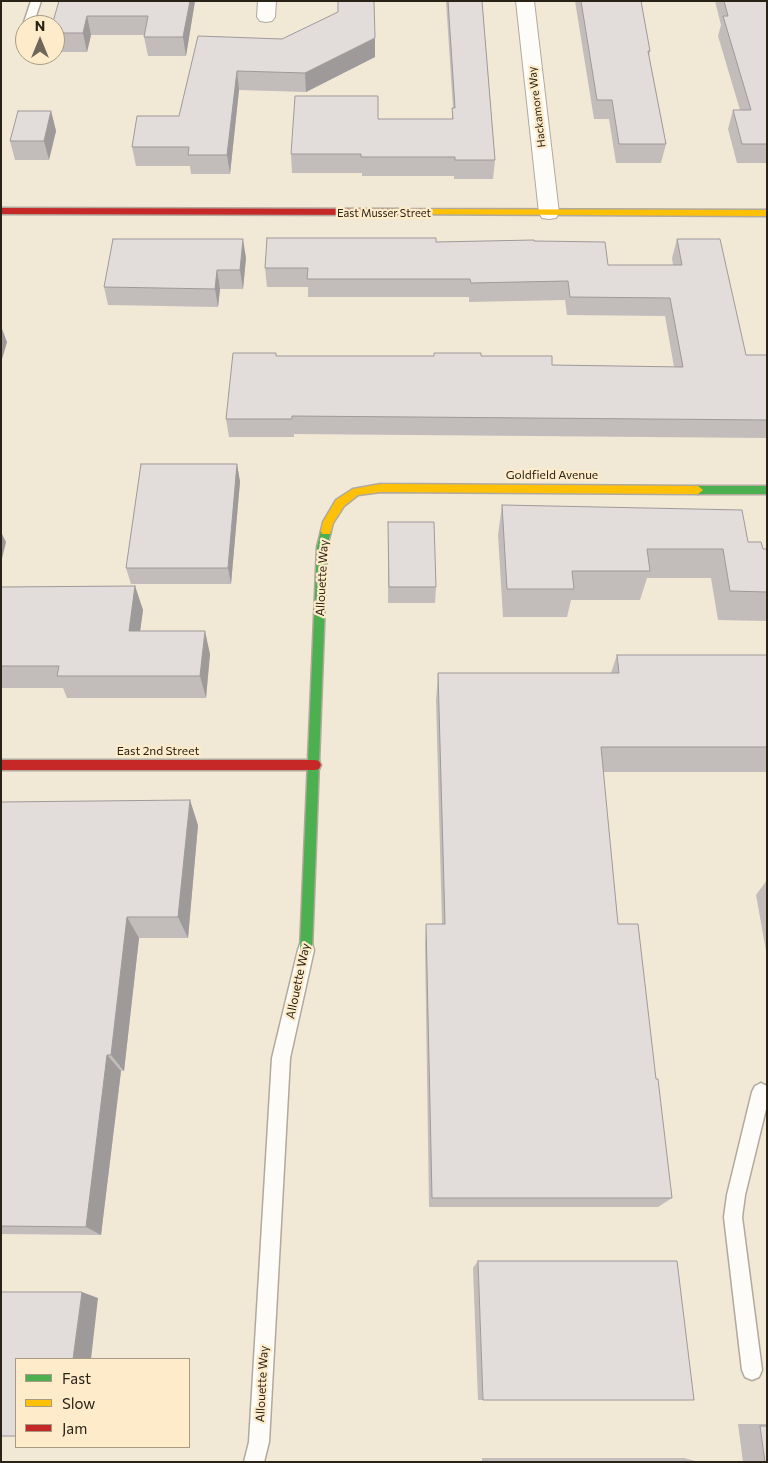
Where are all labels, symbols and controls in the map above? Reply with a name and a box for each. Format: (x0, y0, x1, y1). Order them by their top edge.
north arrow (15, 15, 65, 65)
text: N (35, 17, 45, 34)
street label: Hackamore Way (525, 66, 549, 148)
street label: East Musser Street (337, 206, 431, 220)
street label: Goldfield Avenue (506, 468, 598, 482)
street label: Allouette Way (313, 539, 331, 617)
street label: East 2nd Street (117, 744, 199, 758)
street label: Allouette Way (283, 942, 313, 1020)
street label: Allouette Way (253, 1345, 271, 1423)
legend (15, 1358, 190, 1448)
text: Fast (62, 1369, 91, 1387)
text: Slow (62, 1394, 95, 1412)
text: Jam (62, 1419, 87, 1437)

